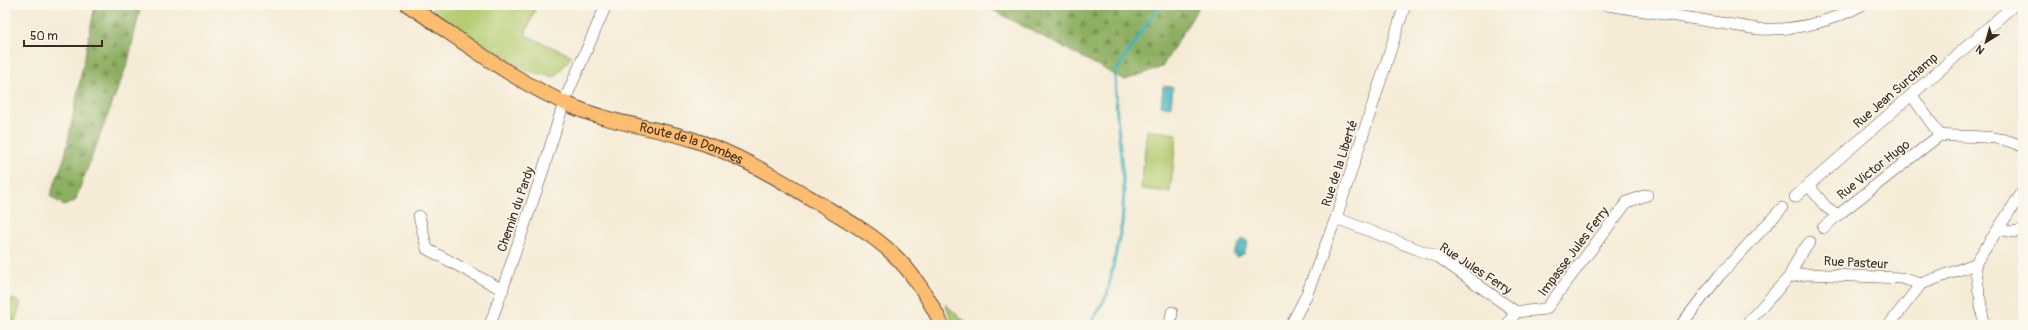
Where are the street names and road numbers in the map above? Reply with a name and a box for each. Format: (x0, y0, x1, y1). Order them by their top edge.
street label: Rue Jean Surchamp (1850, 50, 1941, 132)
street label: Rue de la Liberté (1318, 118, 1362, 209)
street label: Route de la Dombes (638, 119, 746, 168)
street label: Rue Victor Hugo (1834, 136, 1913, 203)
street label: Chemin du Pardy (494, 164, 538, 254)
street label: Impasse Jules Ferry (1535, 203, 1613, 299)
street label: Rue Jules Ferry (1436, 240, 1515, 298)
street label: Rue Pasteur (1823, 253, 1889, 273)

